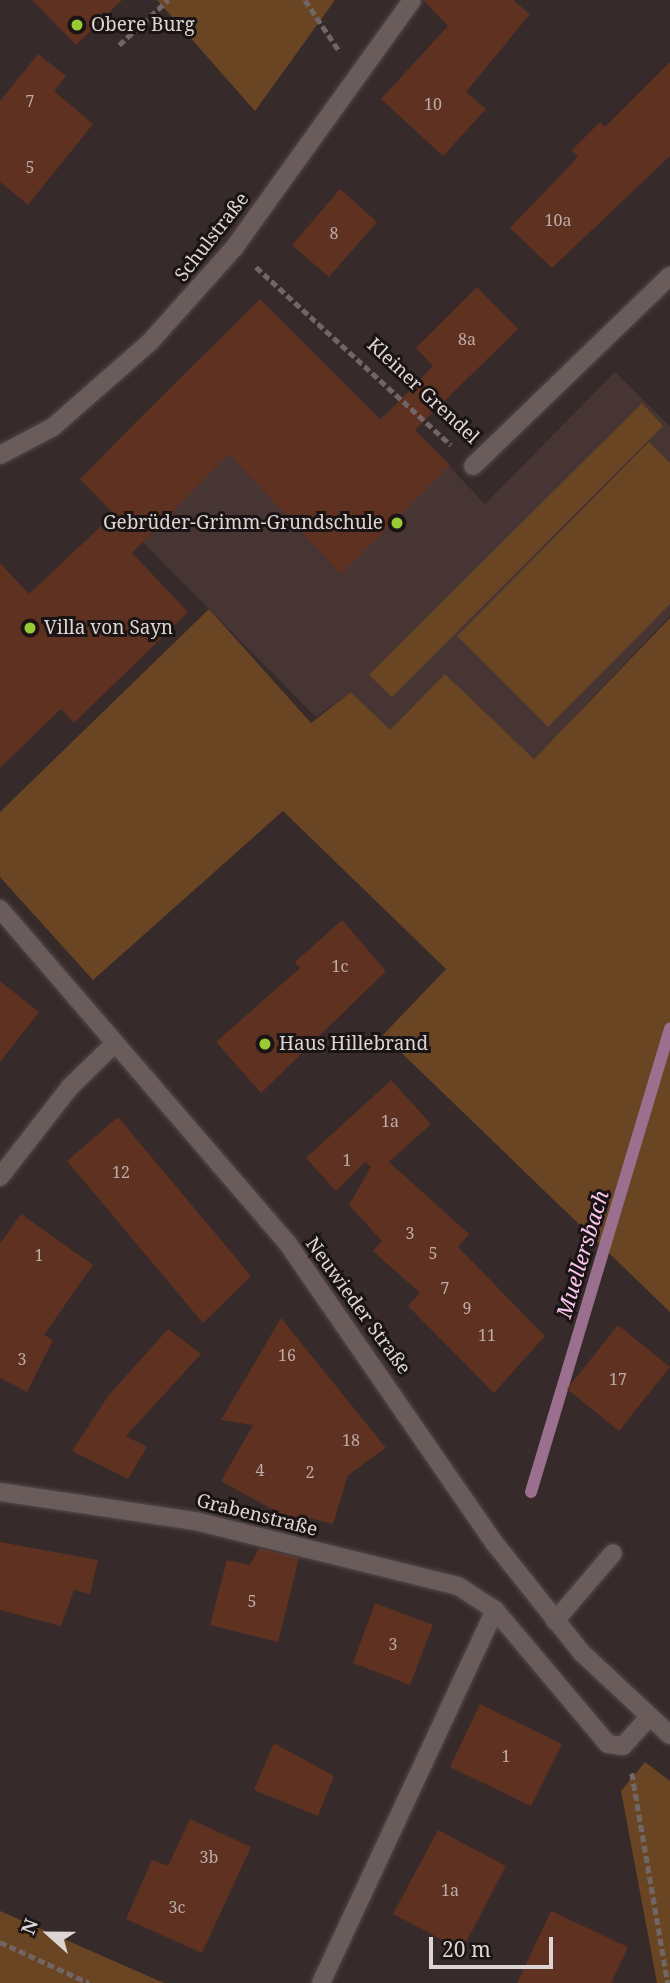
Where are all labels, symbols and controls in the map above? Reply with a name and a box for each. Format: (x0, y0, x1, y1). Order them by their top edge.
place label: Obere Burg (91, 14, 195, 36)
marker: Obere Burg (69, 17, 85, 33)
house number: 7 (26, 91, 34, 111)
house number: 10 (424, 94, 442, 114)
house number: 5 (26, 157, 34, 177)
street label: Schulstraße (170, 188, 254, 286)
house number: 10a (545, 210, 571, 230)
house number: 8 (330, 223, 338, 243)
house number: 8a (458, 329, 476, 349)
street label: Kleiner Grendel (362, 333, 484, 449)
place label: Gebrüder-Grimm-Grundschule (103, 512, 383, 534)
marker: Gebrüder-Grimm-Grundschule (389, 515, 405, 531)
place label: Villa von Sayn (44, 617, 173, 639)
marker: Villa von Sayn (22, 620, 38, 636)
house number: 1c (332, 956, 348, 976)
place label: Haus Hillebrand (279, 1033, 428, 1055)
marker: Haus Hillebrand (257, 1036, 273, 1052)
house number: 1a (381, 1111, 399, 1131)
house number: 1 (343, 1150, 351, 1170)
house number: 12 (112, 1162, 130, 1182)
water label: Muellersbach (551, 1187, 613, 1321)
house number: 3 (406, 1223, 414, 1243)
street label: Neuwieder Straße (301, 1233, 415, 1379)
house number: 5 (429, 1243, 437, 1263)
house number: 1 (35, 1245, 43, 1265)
house number: 7 (441, 1278, 449, 1298)
house number: 9 (463, 1298, 471, 1318)
house number: 11 (478, 1325, 496, 1345)
house number: 16 (278, 1345, 296, 1365)
house number: 3 (18, 1349, 26, 1369)
house number: 17 (609, 1369, 627, 1389)
house number: 18 (342, 1430, 360, 1450)
house number: 4 (256, 1460, 264, 1480)
house number: 2 (306, 1462, 314, 1482)
street label: Grabenstraße (194, 1489, 320, 1541)
house number: 5 (248, 1591, 256, 1611)
house number: 3 (389, 1634, 397, 1654)
house number: 1 (502, 1746, 510, 1766)
house number: 3b (200, 1847, 218, 1867)
house number: 1a (441, 1880, 459, 1900)
house number: 3c (169, 1897, 185, 1917)
north arrow (14, 1899, 84, 1969)
text: N (15, 1915, 44, 1938)
scale bar (432, 1924, 556, 1968)
text: 20 m (442, 1935, 491, 1963)

